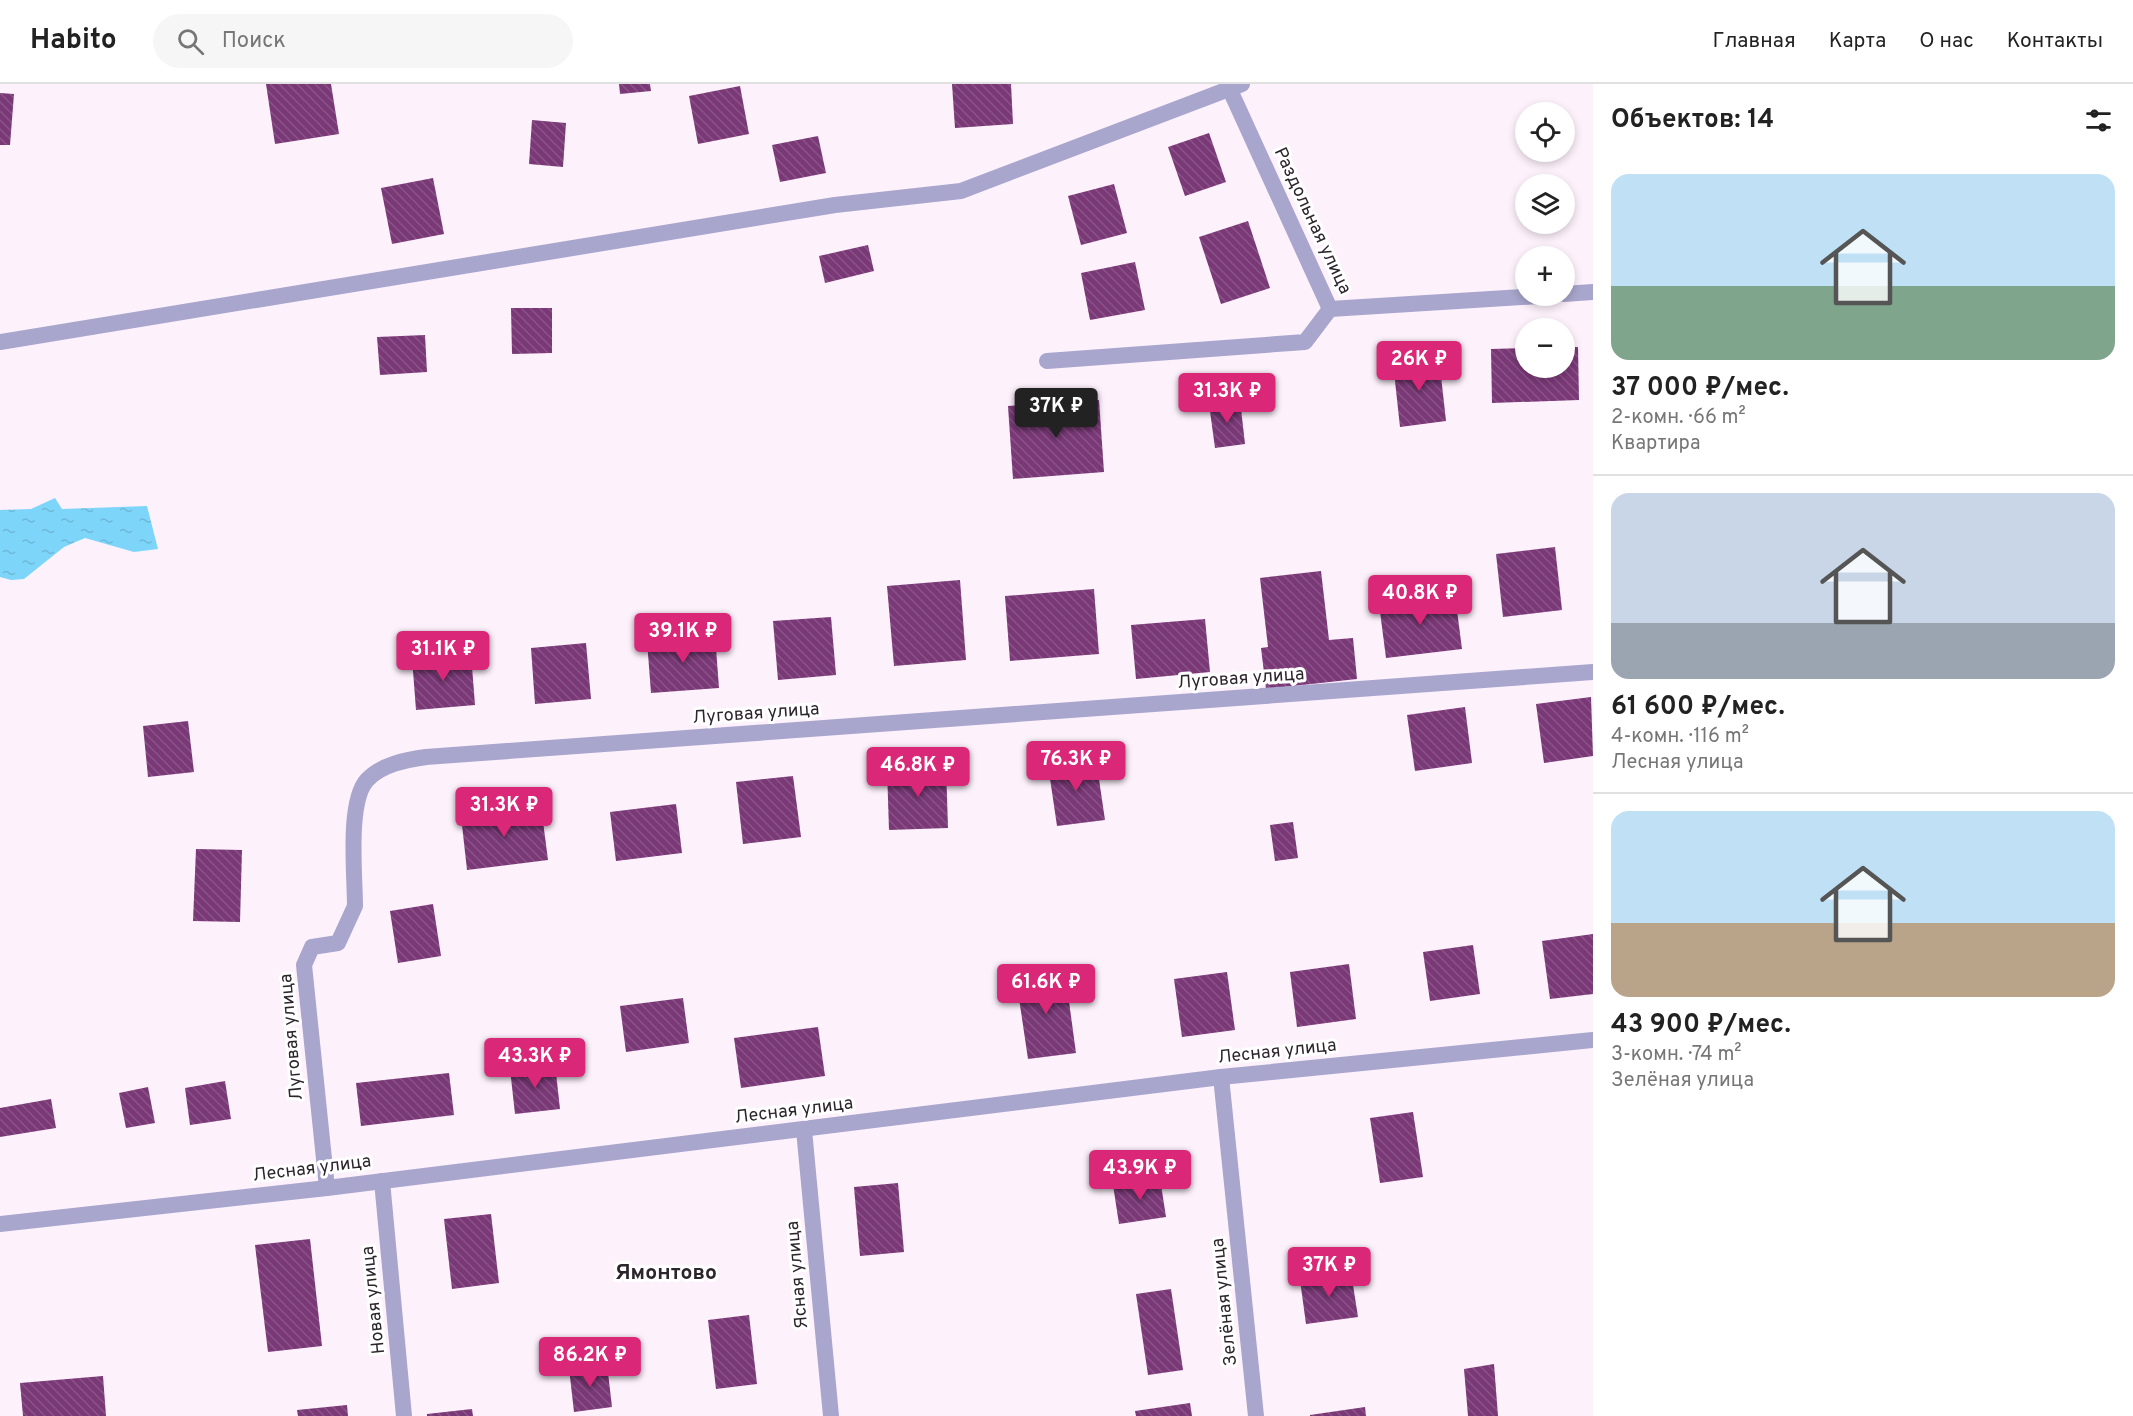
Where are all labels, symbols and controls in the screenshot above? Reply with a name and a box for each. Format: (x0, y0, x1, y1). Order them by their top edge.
search box (153, 14, 573, 68)
text: Habito (30, 23, 117, 59)
icon: search (174, 25, 207, 58)
text: Поиск (222, 28, 286, 55)
text: Главная (1712, 28, 1796, 55)
text: Карта (1829, 28, 1886, 55)
text: О нас (1919, 28, 1974, 55)
text: Контакты (2007, 28, 2103, 55)
map controls (1515, 102, 1575, 378)
button: locate (1515, 102, 1575, 162)
text: Объектов: 14 (1611, 104, 1774, 137)
icon: filters (2082, 104, 2115, 137)
street label: Раздольная улица (1268, 144, 1356, 298)
button: layers (1515, 174, 1575, 234)
icon: home (1809, 213, 1917, 321)
button: + (1515, 246, 1575, 306)
button: − (1515, 318, 1575, 378)
pin: 26K ₽ (1377, 341, 1461, 392)
text: 26K ₽ (1391, 347, 1447, 373)
text: 37 000 ₽/мес. (1611, 372, 1789, 405)
pin: 31.3K ₽ (1172, 373, 1282, 424)
text: 31.3K ₽ (1192, 379, 1262, 405)
pin: 37K ₽ (1014, 388, 1098, 439)
text: 37K ₽ (1029, 394, 1083, 420)
text: 2-комн. · 66 m² (1611, 405, 1746, 431)
text: Квартира (1611, 431, 1700, 457)
icon: home (1809, 532, 1917, 640)
pin: 40.8K ₽ (1365, 575, 1475, 626)
text: 40.8K ₽ (1382, 581, 1458, 607)
pin: 39.1K ₽ (628, 613, 738, 664)
text: 39.1K ₽ (648, 619, 718, 645)
pin: 31.1K ₽ (388, 631, 498, 682)
text: 31.1K ₽ (410, 637, 476, 663)
street label: Луговая улица (1177, 663, 1305, 695)
text: 61 600 ₽/мес. (1611, 691, 1785, 724)
street label: Луговая улица (692, 698, 820, 730)
text: 4-комн. · 116 m² (1611, 724, 1749, 750)
pin: 76.3K ₽ (1021, 741, 1131, 792)
pin: 46.8K ₽ (863, 747, 973, 798)
text: 76.3K ₽ (1040, 747, 1112, 773)
text: Лесная улица (1611, 750, 1744, 776)
text: 46.8K ₽ (881, 753, 955, 779)
pin: 31.3K ₽ (449, 787, 559, 838)
text: 31.3K ₽ (469, 793, 539, 819)
icon: home (1809, 850, 1917, 958)
pin: 61.6K ₽ (991, 964, 1101, 1015)
text: 61.6K ₽ (1011, 970, 1081, 996)
street label: Луговая улица (275, 973, 309, 1101)
text: 43 900 ₽/мес. (1611, 1009, 1791, 1042)
street label: Лесная улица (1216, 1034, 1338, 1070)
pin: 43.3K ₽ (480, 1038, 590, 1089)
text: 3-комн. · 74 m² (1611, 1042, 1742, 1068)
text: 43.3K ₽ (498, 1044, 572, 1070)
text: Зелёная улица (1611, 1068, 1754, 1094)
street label: Лесная улица (733, 1092, 855, 1130)
street label: Лесная улица (251, 1150, 373, 1188)
pin: 43.9K ₽ (1085, 1150, 1195, 1201)
text: 43.9K ₽ (1103, 1156, 1177, 1182)
street label: Ясная улица (782, 1220, 814, 1330)
street label: Зелёная улица (1207, 1237, 1243, 1367)
street label: Новая улица (357, 1245, 391, 1355)
pin: 37K ₽ (1287, 1247, 1371, 1298)
text: 37K ₽ (1302, 1253, 1356, 1279)
district label: Ямонтово (615, 1260, 717, 1287)
pin: 86.2K ₽ (535, 1337, 645, 1388)
text: 86.2K ₽ (553, 1343, 627, 1369)

